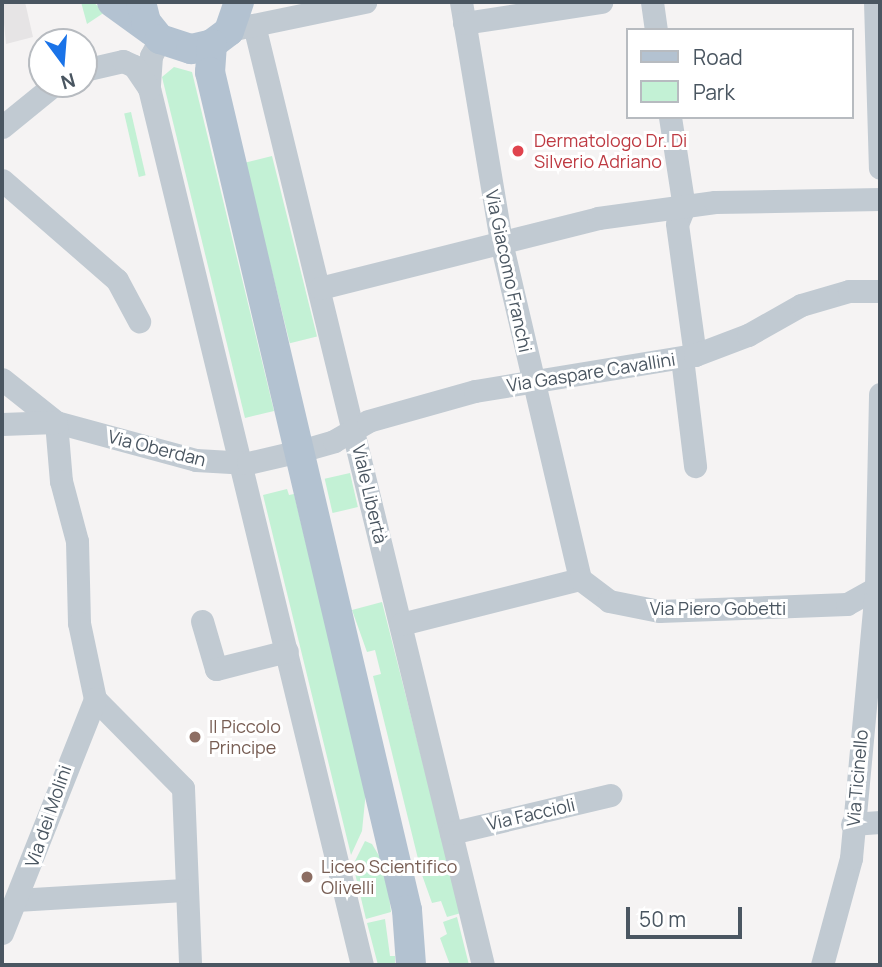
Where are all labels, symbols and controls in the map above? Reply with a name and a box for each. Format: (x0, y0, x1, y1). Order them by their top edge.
north arrow (28, 28, 98, 98)
legend (626, 28, 854, 119)
text: Road (693, 43, 743, 71)
text: N (58, 67, 78, 96)
text: Park (693, 78, 735, 106)
place label: Dermatologo Dr. Di Silverio Adriano (534, 130, 687, 172)
marker: Dermatologo Dr. Di Silverio Adriano (508, 141, 528, 161)
street label: Via Giacomo Franchi (481, 188, 537, 354)
street label: Via Gaspare Cavallini (505, 348, 677, 396)
street label: Via Oberdan (106, 425, 208, 471)
street label: Viale Libertà (348, 442, 392, 546)
street label: Via Piero Gobetti (650, 597, 786, 619)
place label: Il Piccolo Principe (209, 716, 281, 758)
marker: Il Piccolo Principe (187, 729, 203, 745)
street label: Via Ticinello (842, 729, 872, 827)
street label: Via dei Molini (20, 762, 76, 870)
street label: Via Faccioli (485, 793, 577, 835)
place label: Liceo Scientifico Olivelli (321, 856, 457, 898)
marker: Liceo Scientifico Olivelli (299, 869, 315, 885)
scale bar (630, 894, 746, 938)
text: 50 m (639, 905, 686, 933)

